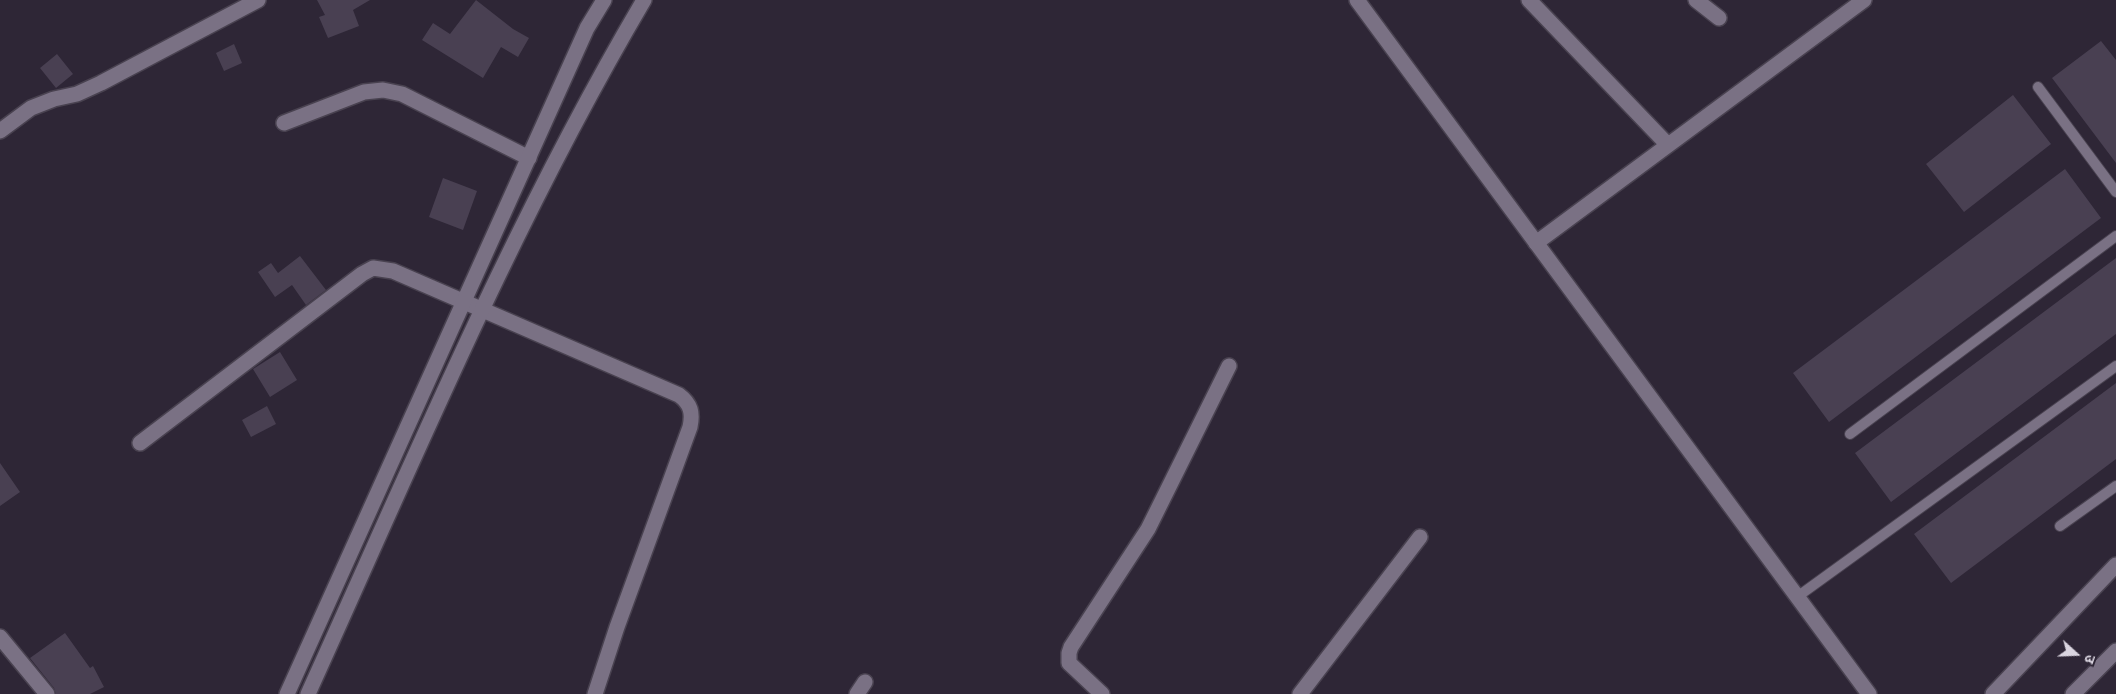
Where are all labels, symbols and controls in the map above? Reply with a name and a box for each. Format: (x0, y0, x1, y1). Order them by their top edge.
north arrow (2051, 629, 2101, 679)
text: उ (2081, 653, 2100, 666)

